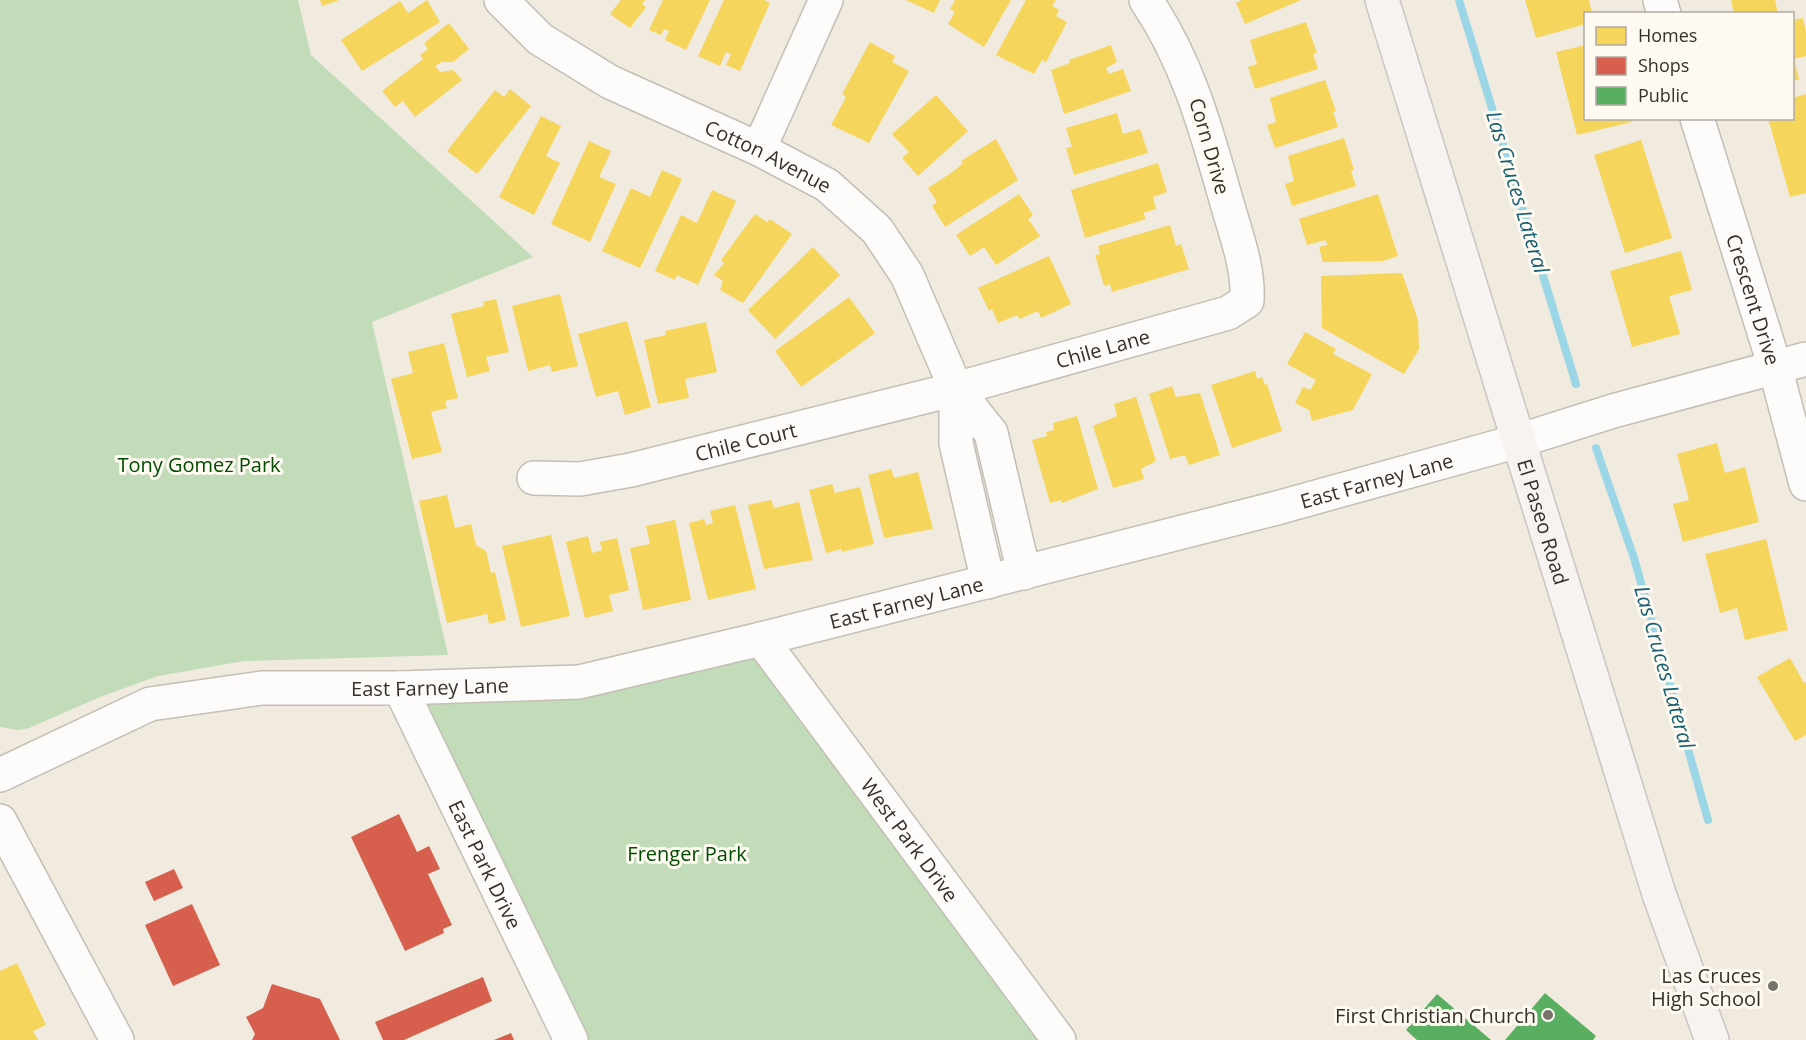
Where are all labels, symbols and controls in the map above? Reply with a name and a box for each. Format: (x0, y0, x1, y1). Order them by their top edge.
legend (1584, 12, 1794, 120)
text: Homes (1638, 23, 1697, 47)
text: Shops (1638, 53, 1689, 77)
text: Public (1638, 83, 1689, 107)
street label: Corn Drive (1183, 95, 1237, 197)
water label: Las Cruces Lateral (1480, 107, 1556, 277)
street label: Cotton Avenue (701, 113, 836, 199)
street label: Crescent Drive (1721, 230, 1787, 368)
street label: Chile Lane (1053, 322, 1153, 374)
street label: Chile Court (692, 416, 799, 467)
street label: East Farney Lane (1297, 446, 1456, 514)
park label: Tony Gomez Park (117, 451, 281, 478)
street label: El Paseo Road (1511, 455, 1576, 588)
street label: East Farney Lane (827, 570, 986, 635)
water label: Las Cruces Lateral (1628, 582, 1702, 752)
street label: East Farney Lane (351, 671, 509, 702)
street label: West Park Drive (855, 772, 965, 907)
street label: East Park Drive (443, 795, 528, 933)
park label: Frenger Park (627, 840, 747, 867)
place label: Las Cruces High School (1651, 962, 1761, 1012)
marker: Las Cruces High School (1766, 979, 1780, 993)
place label: First Christian Church (1335, 1002, 1536, 1029)
marker: First Christian Church (1541, 1008, 1555, 1022)

